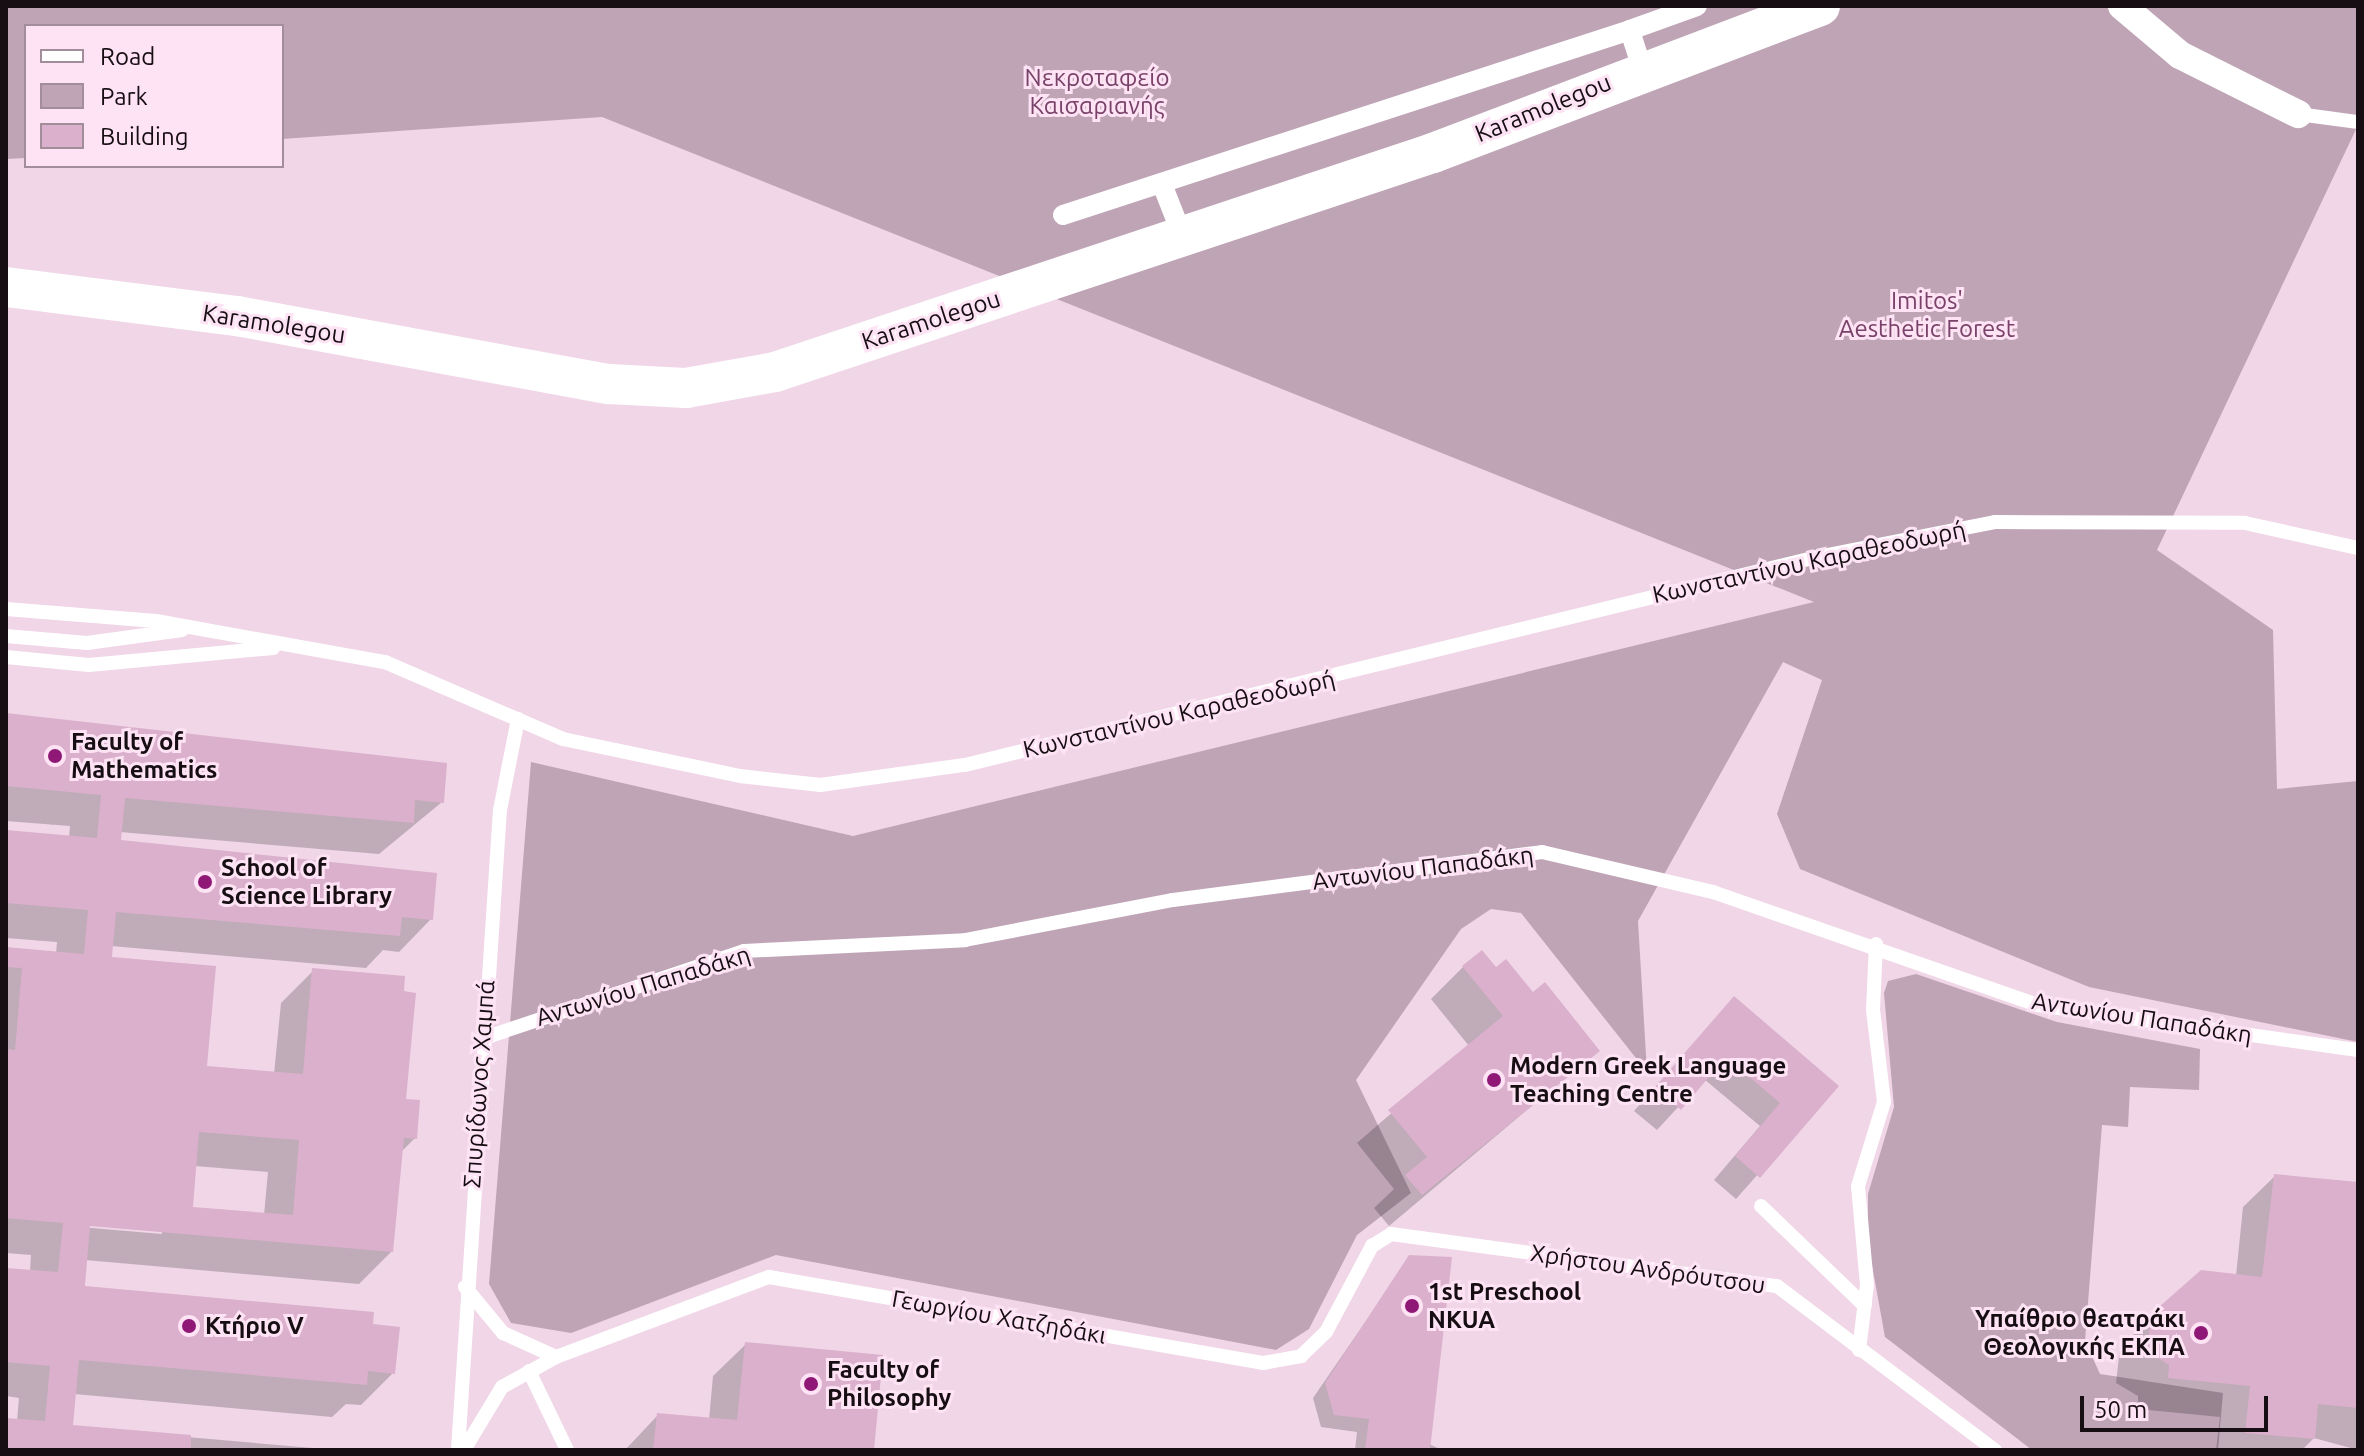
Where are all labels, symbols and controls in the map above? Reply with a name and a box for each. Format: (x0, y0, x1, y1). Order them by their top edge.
legend (24, 24, 284, 168)
text: Road (100, 43, 155, 70)
park label: Νεκροταφείο Καισαριανής (1024, 64, 1170, 120)
street label: Karamolegou (1471, 68, 1615, 148)
text: Park (100, 83, 148, 110)
text: Building (100, 123, 188, 150)
street label: Karamolegou (858, 284, 1004, 356)
park label: Imitos' Aesthetic Forest (1839, 287, 2015, 343)
street label: Karamolegou (201, 299, 347, 349)
street label: Κωνσταντίνου Καραθεοδωρή (1650, 515, 1968, 609)
street label: Κωνσταντίνου Καραθεοδωρή (1020, 664, 1338, 764)
place label: Faculty of Mathematics (71, 728, 217, 784)
marker: Faculty of Mathematics (46, 747, 64, 765)
street label: Αντωνίου Παπαδάκη (1311, 840, 1535, 896)
place label: School of Science Library (221, 854, 392, 910)
marker: School of Science Library (196, 873, 214, 891)
street label: Αντωνίου Παπαδάκη (532, 940, 754, 1032)
street label: Σπυρίδωνος Χαμπά (457, 979, 501, 1189)
street label: Αντωνίου Παπαδάκη (2030, 986, 2254, 1050)
place label: Modern Greek Language Teaching Centre (1510, 1052, 1786, 1108)
marker: Modern Greek Language Teaching Centre (1485, 1071, 1503, 1089)
street label: Χρήστου Ανδρόυτσου (1529, 1238, 1767, 1300)
place label: 1st Preschool NKUA (1428, 1278, 1581, 1334)
street label: Γεωργίου Χατζηδάκι (890, 1284, 1108, 1350)
marker: 1st Preschool NKUA (1403, 1297, 1421, 1315)
place label: Υπαίθριο θεατράκι Θεολογικής ΕΚΠΑ (1975, 1305, 2185, 1361)
place label: Κτήριο V (205, 1312, 304, 1340)
marker: Κτήριο V (180, 1317, 198, 1335)
marker: Υπαίθριο θεατράκι Θεολογικής ΕΚΠΑ (2192, 1324, 2210, 1342)
place label: Faculty of Philosophy (827, 1356, 951, 1412)
marker: Faculty of Philosophy (802, 1375, 820, 1393)
scale bar (2084, 1380, 2272, 1430)
text: 50 m (2094, 1396, 2147, 1423)

